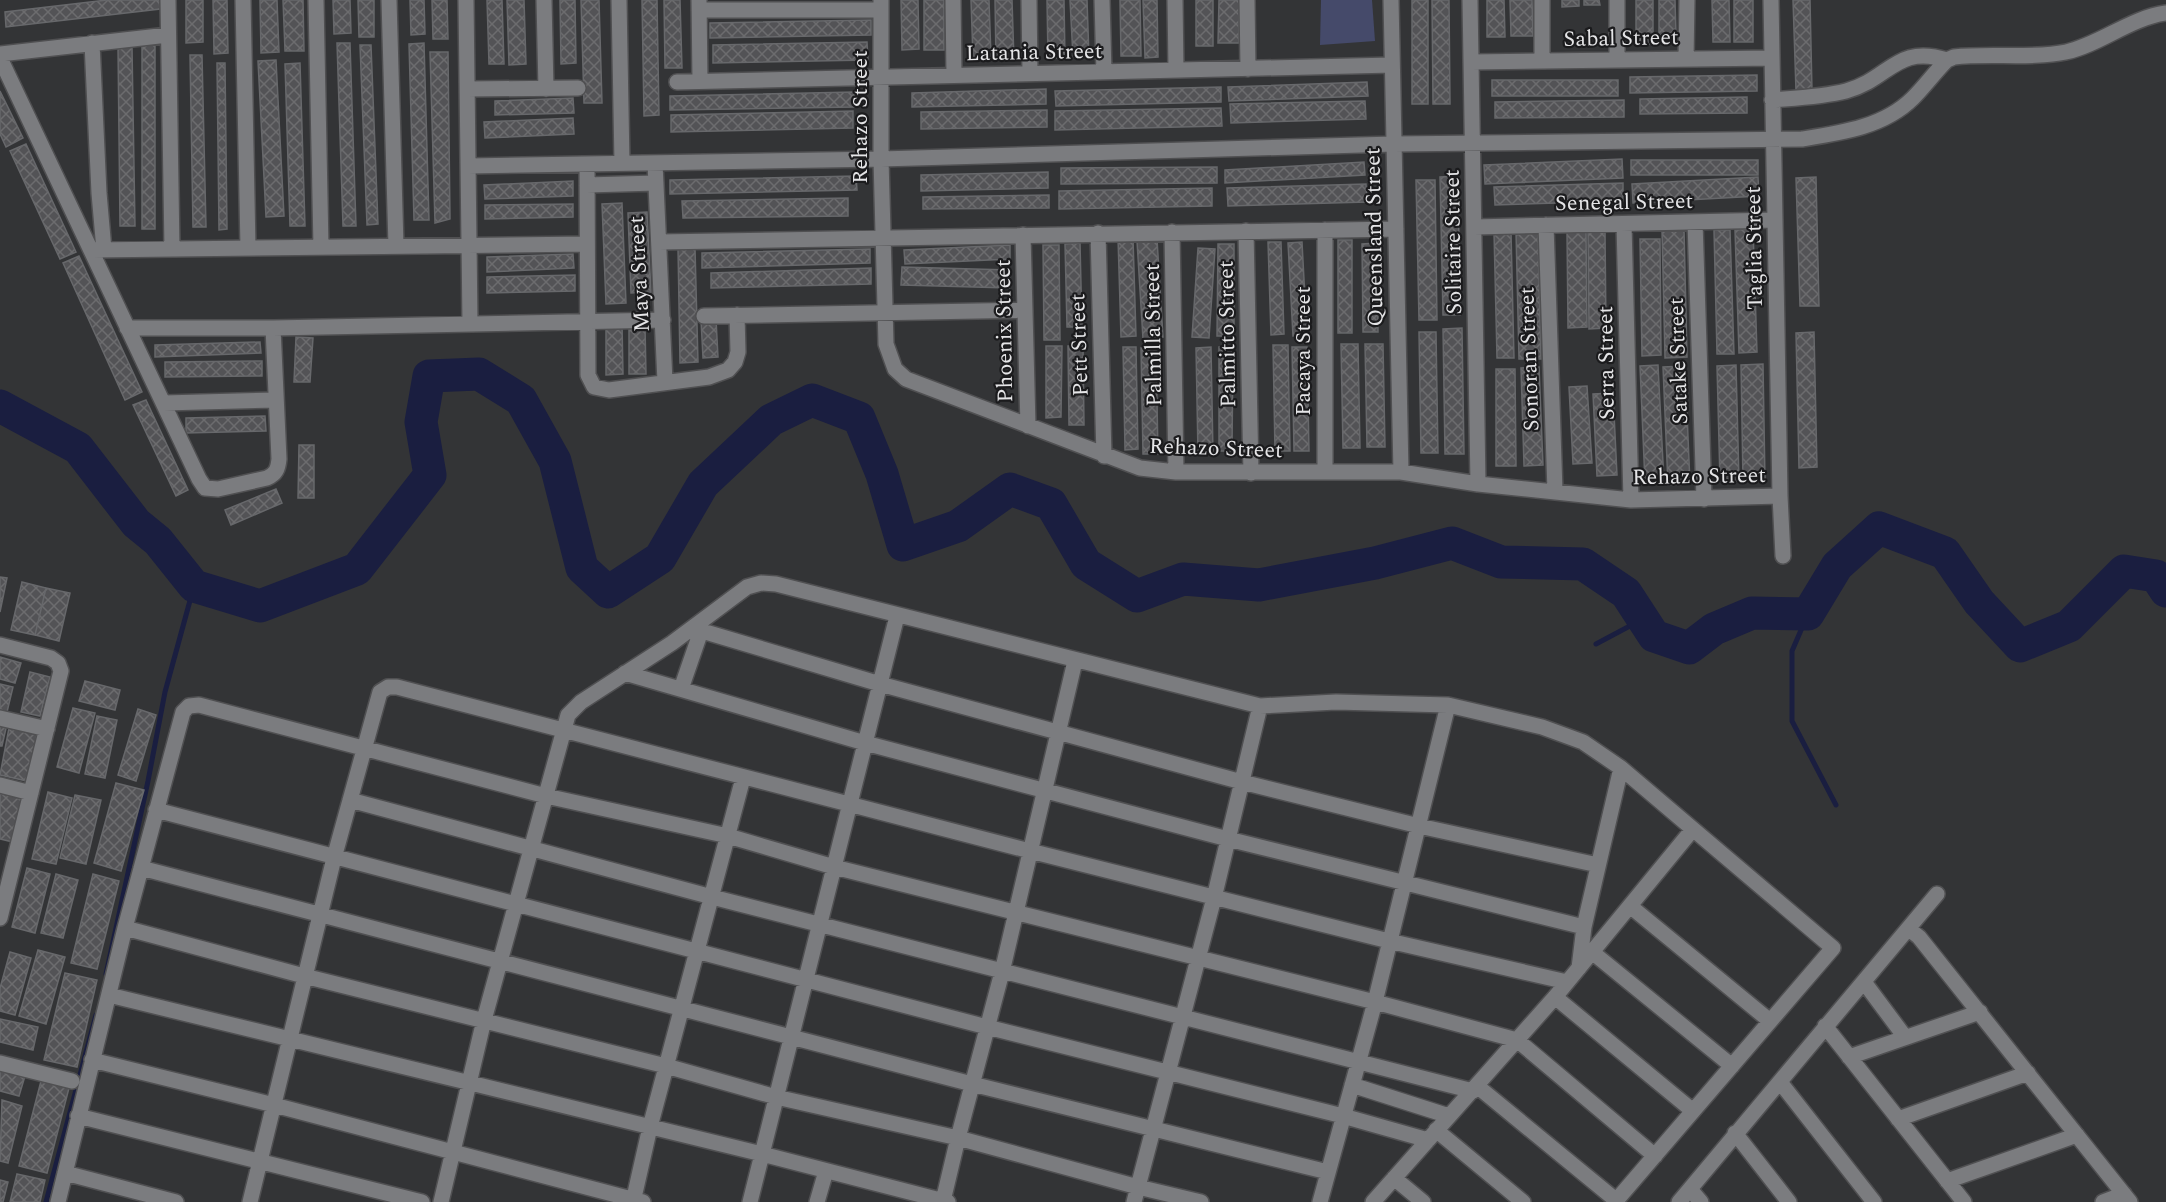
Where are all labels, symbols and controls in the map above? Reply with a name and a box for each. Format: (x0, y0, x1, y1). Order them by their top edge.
street label: Sabal Street (1563, 21, 1679, 56)
street label: Latania Street (965, 35, 1103, 70)
street label: Rehazo Street (844, 50, 877, 184)
street label: Queensland Street (1356, 147, 1393, 327)
street label: Solitaire Street (1436, 169, 1471, 315)
street label: Senegal Street (1555, 185, 1694, 220)
street label: Taglia Street (1737, 186, 1772, 310)
street label: Maya Street (620, 215, 659, 333)
street label: Phoenix Street (987, 259, 1022, 403)
street label: Palmitto Street (1210, 260, 1245, 408)
street label: Palmilla Street (1136, 263, 1171, 407)
street label: Pacaya Street (1287, 286, 1320, 416)
street label: Sonoran Street (1510, 286, 1549, 432)
street label: Pett Street (1061, 293, 1098, 397)
street label: Satake Street (1660, 297, 1697, 425)
street label: Serra Street (1589, 305, 1624, 420)
street label: Rehazo Street (1148, 430, 1284, 467)
street label: Rehazo Street (1632, 459, 1766, 494)

